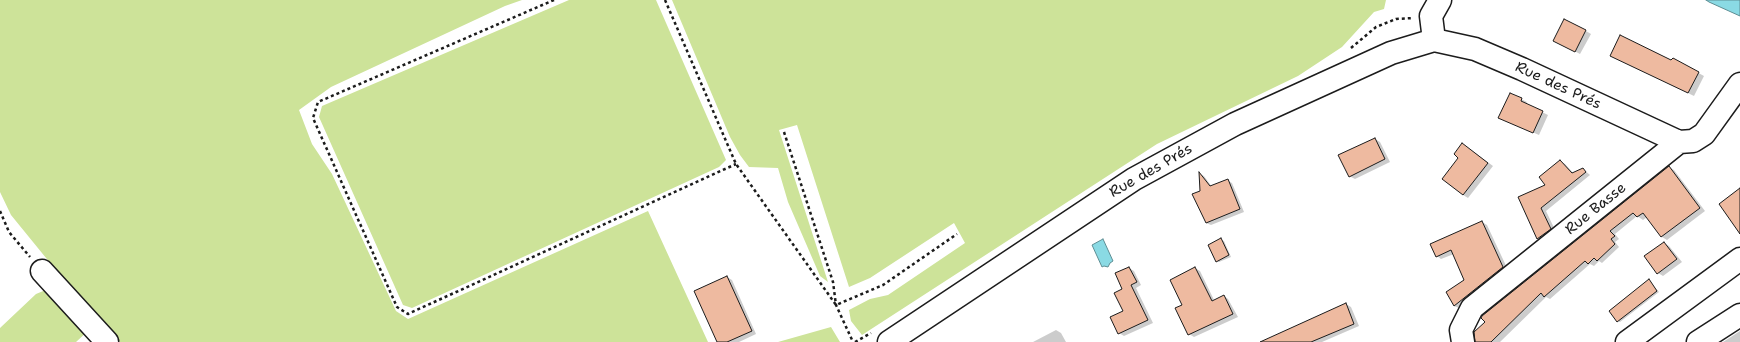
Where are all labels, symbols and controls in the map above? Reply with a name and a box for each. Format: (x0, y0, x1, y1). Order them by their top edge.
street label: Rue des Prés (1512, 58, 1604, 114)
street label: Rue des Prés (1106, 140, 1196, 202)
street label: Rue Basse (1562, 179, 1630, 239)

